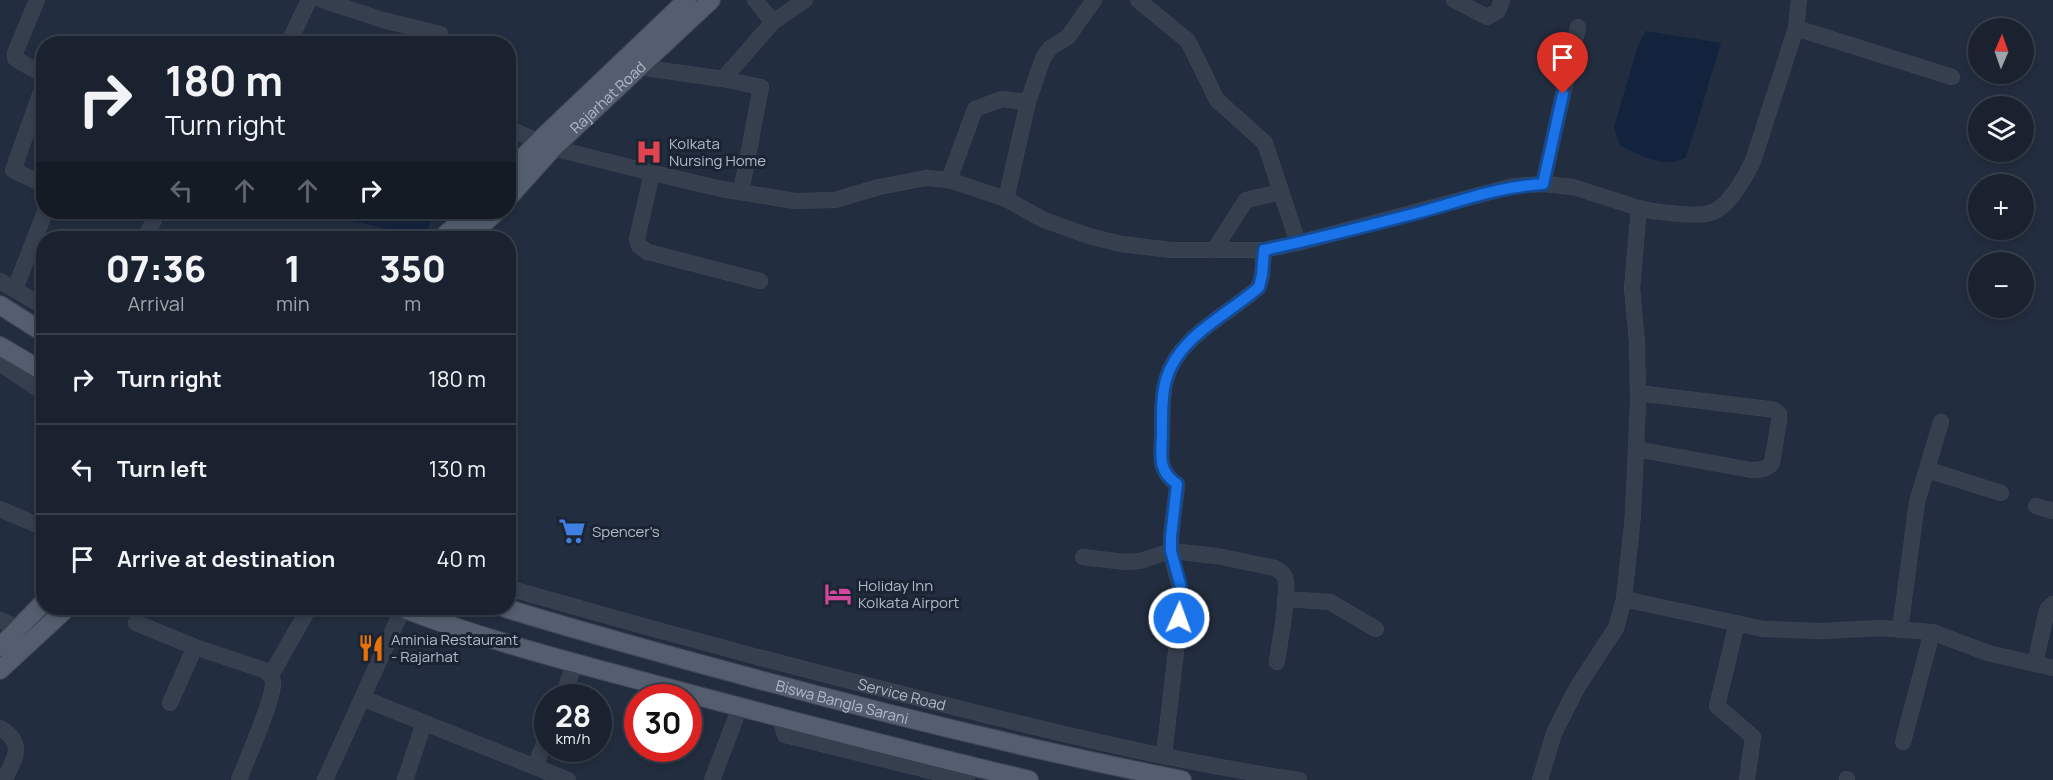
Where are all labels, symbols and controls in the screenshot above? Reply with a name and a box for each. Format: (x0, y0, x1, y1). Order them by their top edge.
north arrow (1968, 18, 2034, 84)
map controls (1968, 18, 2034, 318)
pin (1537, 32, 1588, 94)
icon: arrive (1546, 41, 1579, 74)
text: 180 m (165, 51, 283, 109)
street label: Rajarhat Road (565, 56, 650, 138)
icon: right (66, 60, 144, 138)
button: layers (1968, 96, 2034, 162)
text: Turn right (165, 106, 286, 143)
place label: Kolkata Nursing Home (669, 133, 766, 171)
hospital icon: Kolkata Nursing Home (634, 137, 664, 167)
icon: left (165, 174, 198, 207)
icon: ahead (228, 174, 261, 207)
icon: ahead (291, 174, 324, 207)
icon: right (354, 174, 387, 207)
button: + (1968, 174, 2034, 240)
text: 07:36 (106, 244, 206, 293)
text: 1 (285, 244, 301, 293)
text: 350 (379, 244, 446, 293)
button: − (1968, 252, 2034, 318)
text: Arrival (127, 290, 185, 317)
text: min (276, 290, 310, 317)
text: m (404, 290, 421, 317)
icon: right (66, 363, 99, 396)
text: Turn right (117, 364, 222, 394)
text: 180 m (428, 364, 486, 394)
icon: left (66, 453, 99, 486)
text: Turn left (117, 454, 207, 484)
text: 130 m (429, 454, 486, 484)
supermarket icon: Spencer's (557, 516, 587, 546)
place label: Spencer's (592, 521, 660, 542)
icon: arrive (66, 543, 99, 576)
text: Arrive at destination (117, 544, 335, 574)
text: 40 m (437, 544, 486, 574)
place label: Holiday Inn Kolkata Airport (858, 575, 959, 613)
hotel icon: Holiday Inn Kolkata Airport (823, 579, 853, 609)
position arrow (1147, 586, 1211, 650)
place label: Aminia Restaurant - Rajarhat (391, 629, 518, 667)
restaurant icon: Aminia Restaurant - Rajarhat (356, 633, 386, 663)
street label: Service Road (856, 673, 948, 715)
street label: Biswa Bangla Sarani (774, 674, 911, 729)
speed limit sign: 30 (624, 684, 702, 762)
text: 28 (555, 695, 591, 736)
text: km/h (556, 728, 590, 749)

